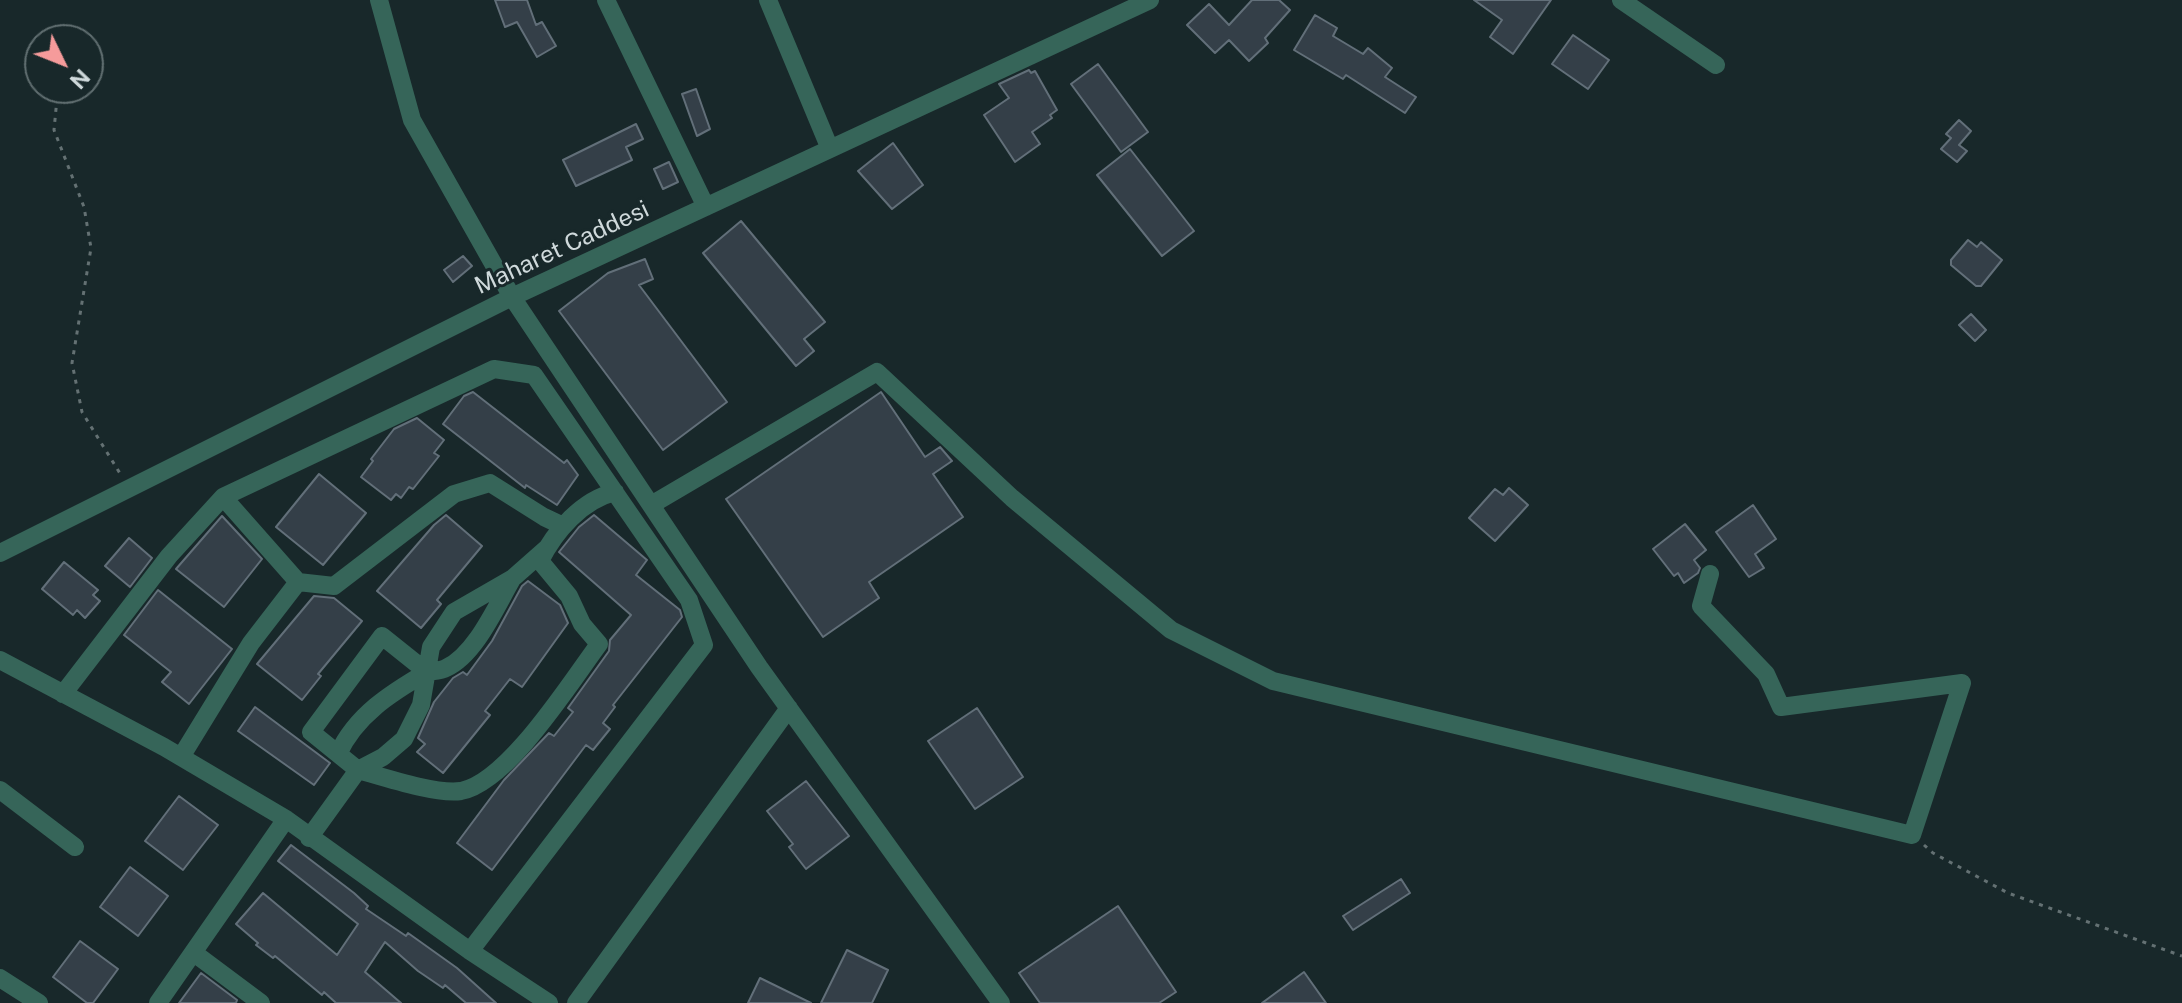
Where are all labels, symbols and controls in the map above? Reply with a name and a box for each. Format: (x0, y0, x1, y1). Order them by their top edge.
north arrow (24, 24, 104, 104)
text: N (65, 64, 95, 94)
street label: Maharet Caddesi (470, 195, 654, 301)

